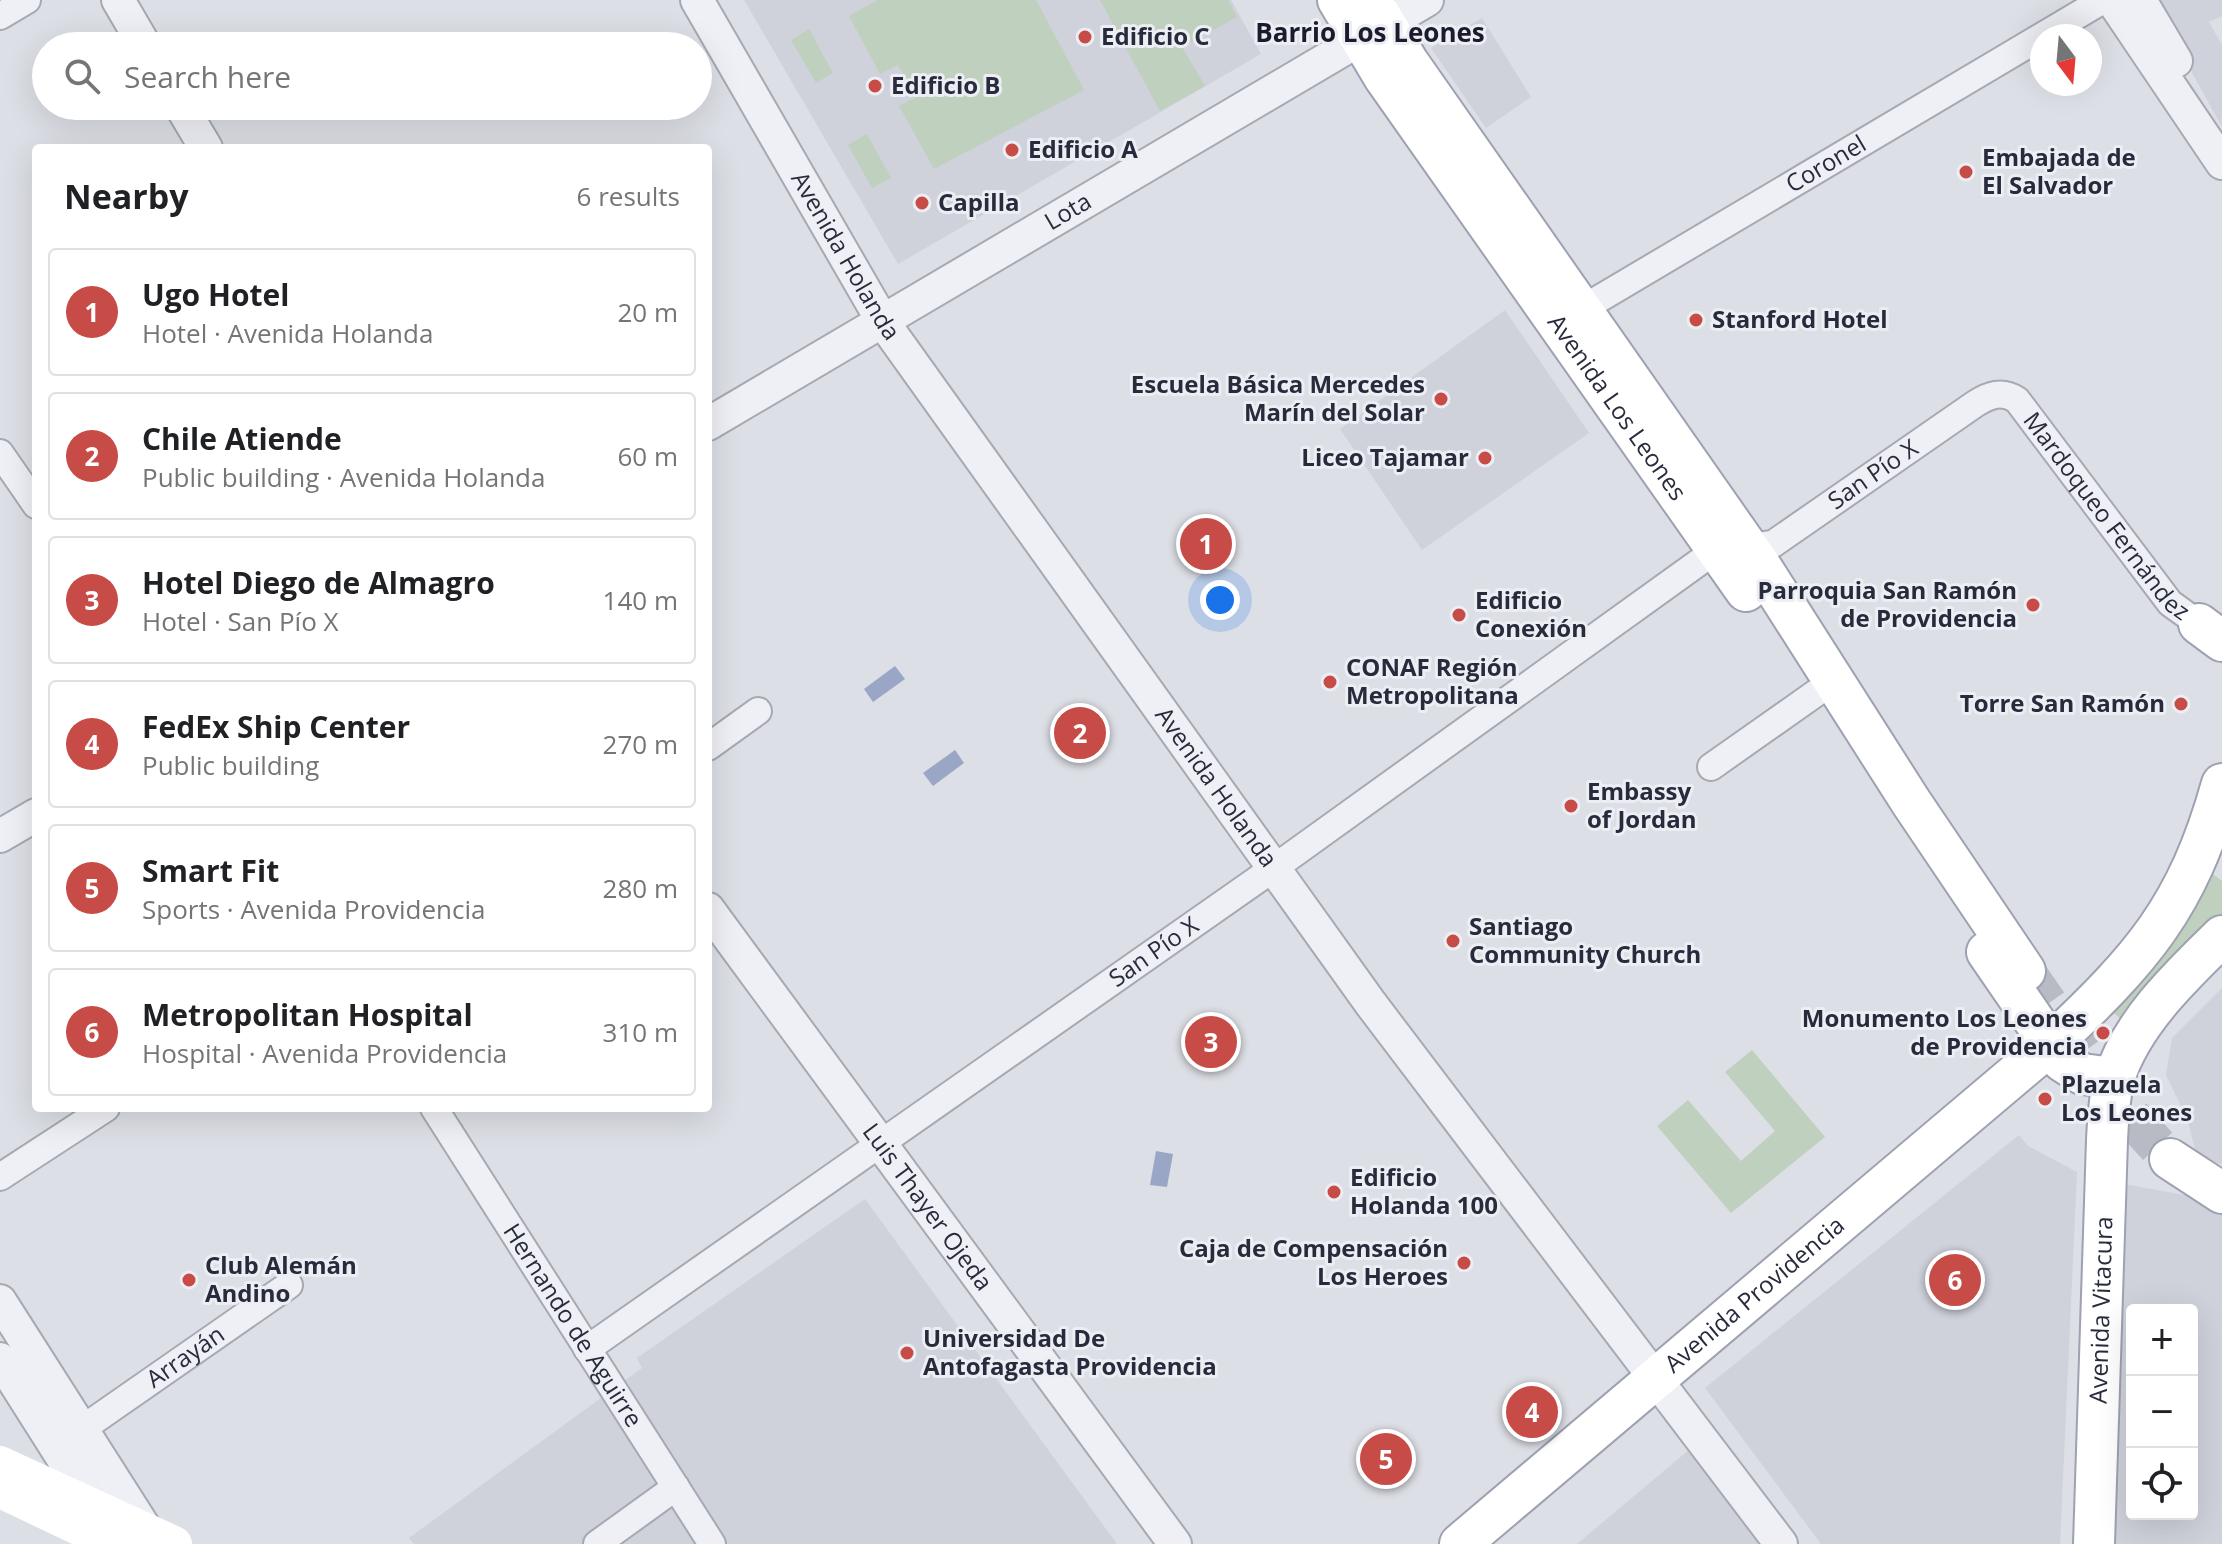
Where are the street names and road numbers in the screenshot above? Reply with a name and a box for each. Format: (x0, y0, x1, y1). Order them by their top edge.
street label: Coronel (1779, 126, 1872, 200)
street label: Avenida Holanda (785, 165, 909, 346)
street label: Lota (1038, 184, 1097, 237)
street label: Avenida Los Leones (1541, 307, 1695, 506)
street label: Mardoqueo Fernández (2017, 404, 2197, 627)
street label: San Pío X (1821, 431, 1924, 516)
street label: Avenida Holanda (1148, 700, 1286, 873)
street label: San Pío X (1102, 908, 1205, 994)
street label: Luis Thayer Ojeda (856, 1116, 1001, 1297)
street label: Avenida Providencia (1657, 1208, 1851, 1379)
street label: Avenida Vitacura (2081, 1216, 2120, 1404)
street label: Hernando de Aguirre (497, 1217, 651, 1433)
street label: Arrayán (139, 1317, 230, 1395)

